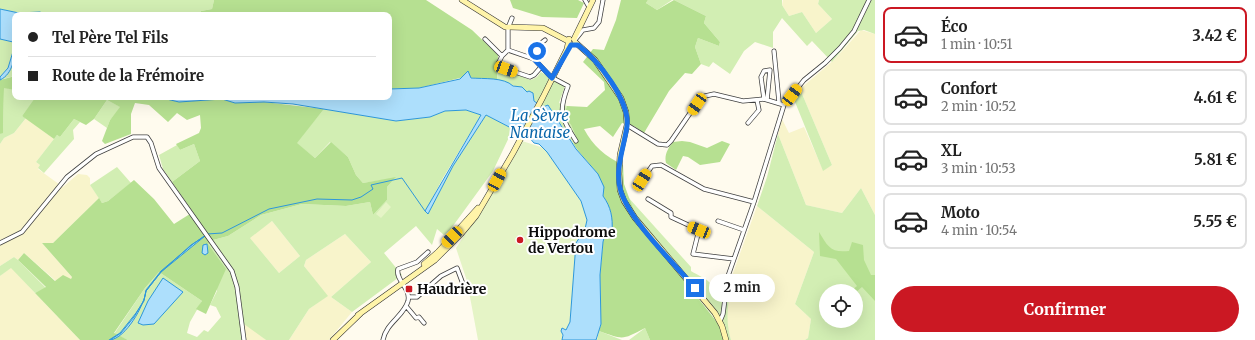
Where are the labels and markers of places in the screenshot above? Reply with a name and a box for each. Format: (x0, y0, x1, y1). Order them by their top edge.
place label: Hippodrome de Vertou (528, 223, 616, 257)
marker: Hippodrome de Vertou (515, 235, 525, 245)
place label: Haudrière (417, 280, 487, 298)
marker: Haudrière (404, 284, 414, 294)

